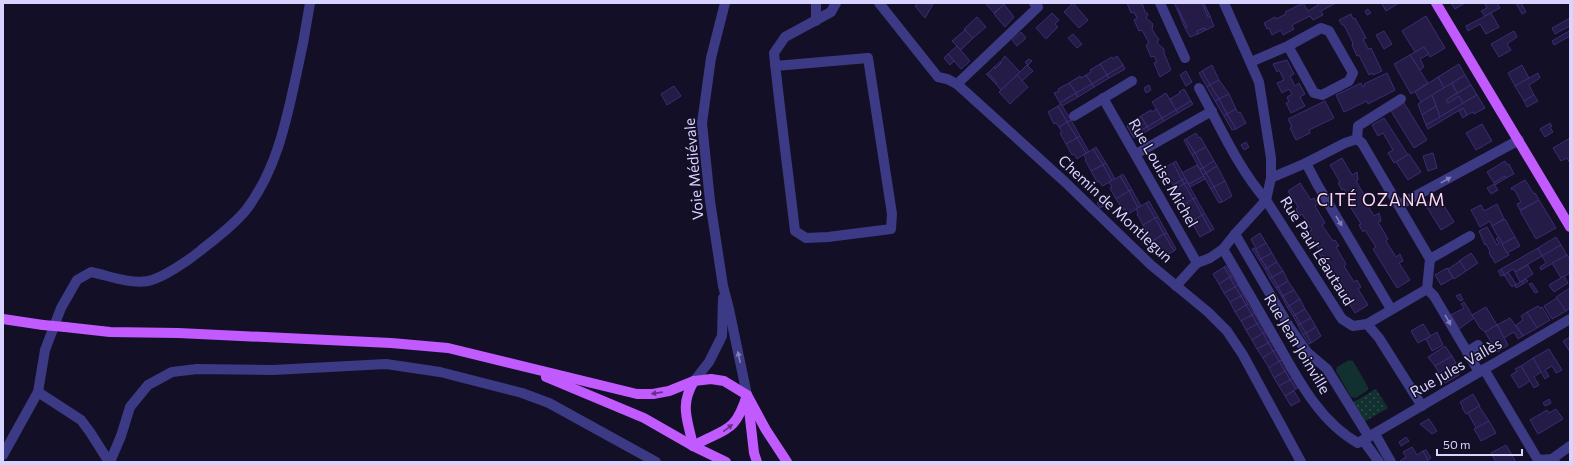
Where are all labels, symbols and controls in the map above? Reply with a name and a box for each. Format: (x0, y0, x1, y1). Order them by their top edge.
street label: Rue Louise Michel (1125, 115, 1202, 230)
street label: Voie Médiévale (680, 117, 706, 221)
street label: Chemin de Montlegun (1055, 151, 1176, 266)
one-way arrow (1440, 176, 1452, 183)
district label: CITÉ OZANAM (1316, 189, 1446, 210)
street label: Rue Paul Léautaud (1277, 193, 1359, 308)
one-way arrow (1335, 215, 1342, 227)
street label: Rue Jean Joinville (1261, 290, 1335, 397)
one-way arrow (1444, 314, 1451, 326)
street label: Rue Jules Vallès (1406, 334, 1505, 401)
one-way arrow (736, 351, 742, 363)
one-way arrow (651, 390, 663, 396)
one-way arrow (722, 424, 733, 432)
scale bar (1437, 431, 1522, 457)
text: 50 m (1443, 437, 1471, 451)

